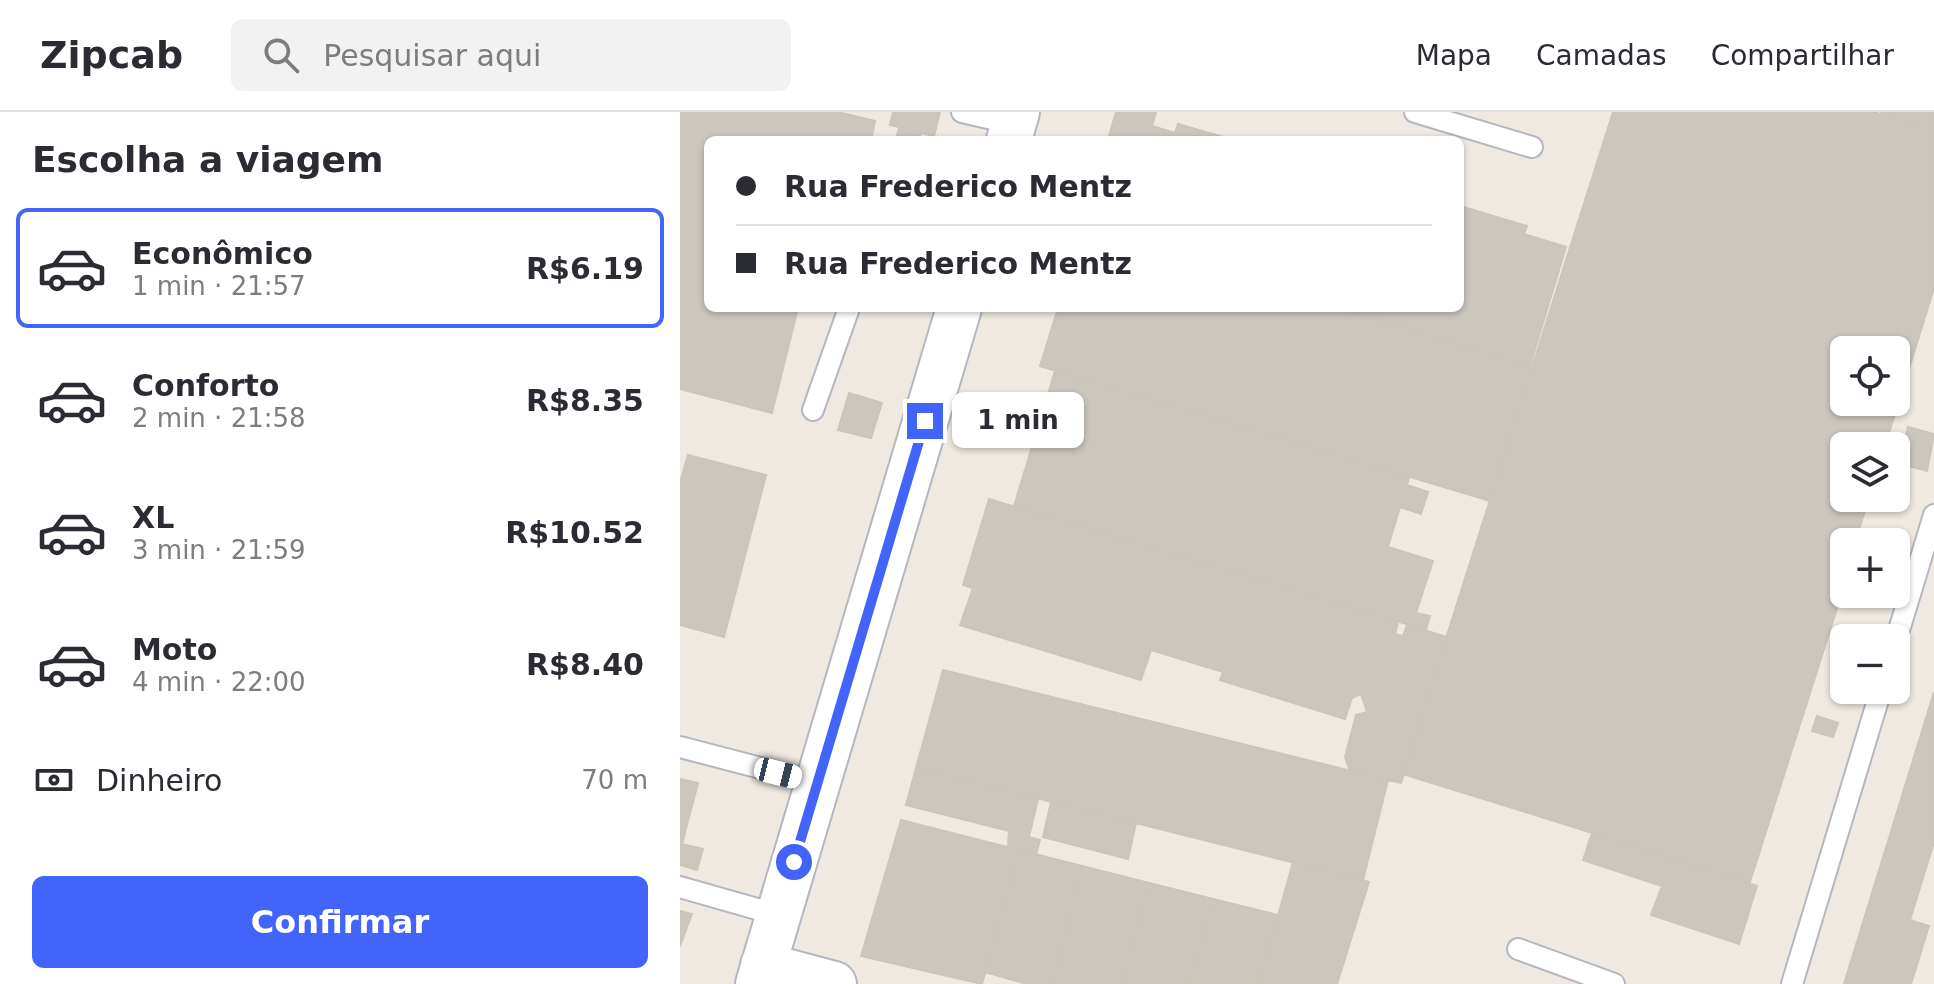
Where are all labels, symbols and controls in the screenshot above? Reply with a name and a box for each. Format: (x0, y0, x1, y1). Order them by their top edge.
search box (231, 19, 791, 91)
text: Zipcab (40, 33, 183, 77)
icon: search (259, 33, 303, 77)
text: Pesquisar aqui (323, 38, 541, 73)
text: Mapa (1416, 39, 1492, 72)
text: Camadas (1536, 39, 1667, 72)
text: Compartilhar (1711, 39, 1894, 72)
text: Escolha a viagem (32, 139, 384, 180)
text: Rua Frederico Mentz (784, 169, 1132, 204)
icon: car (36, 232, 108, 304)
text: Econômico (132, 236, 313, 271)
text: Rua Frederico Mentz (784, 246, 1132, 281)
text: R$6.19 (526, 251, 644, 286)
text: 1 min · 21:57 (132, 271, 306, 301)
map controls (1830, 336, 1910, 704)
button: locate (1830, 336, 1910, 416)
icon: car (36, 364, 108, 436)
text: Conforto (132, 368, 279, 403)
text: R$8.35 (526, 383, 644, 418)
callout: 1 min (953, 393, 1085, 449)
text: 2 min · 21:58 (132, 403, 306, 433)
route end (907, 403, 943, 439)
text: 1 min (977, 405, 1059, 435)
button: layers (1830, 432, 1910, 512)
icon: car (36, 496, 108, 568)
text: XL (132, 500, 174, 535)
text: R$10.52 (505, 515, 644, 550)
button: + (1830, 528, 1910, 608)
text: 3 min · 21:59 (132, 535, 306, 565)
button: − (1830, 624, 1910, 704)
icon: car (36, 628, 108, 700)
text: Moto (132, 632, 217, 667)
text: R$8.40 (526, 647, 644, 682)
text: 4 min · 22:00 (132, 667, 306, 697)
car (752, 756, 804, 790)
icon: cash (32, 758, 76, 802)
text: Dinheiro (96, 763, 222, 798)
text: 70 m (581, 765, 648, 795)
route start (776, 844, 812, 880)
button: Confirmar (32, 876, 648, 968)

